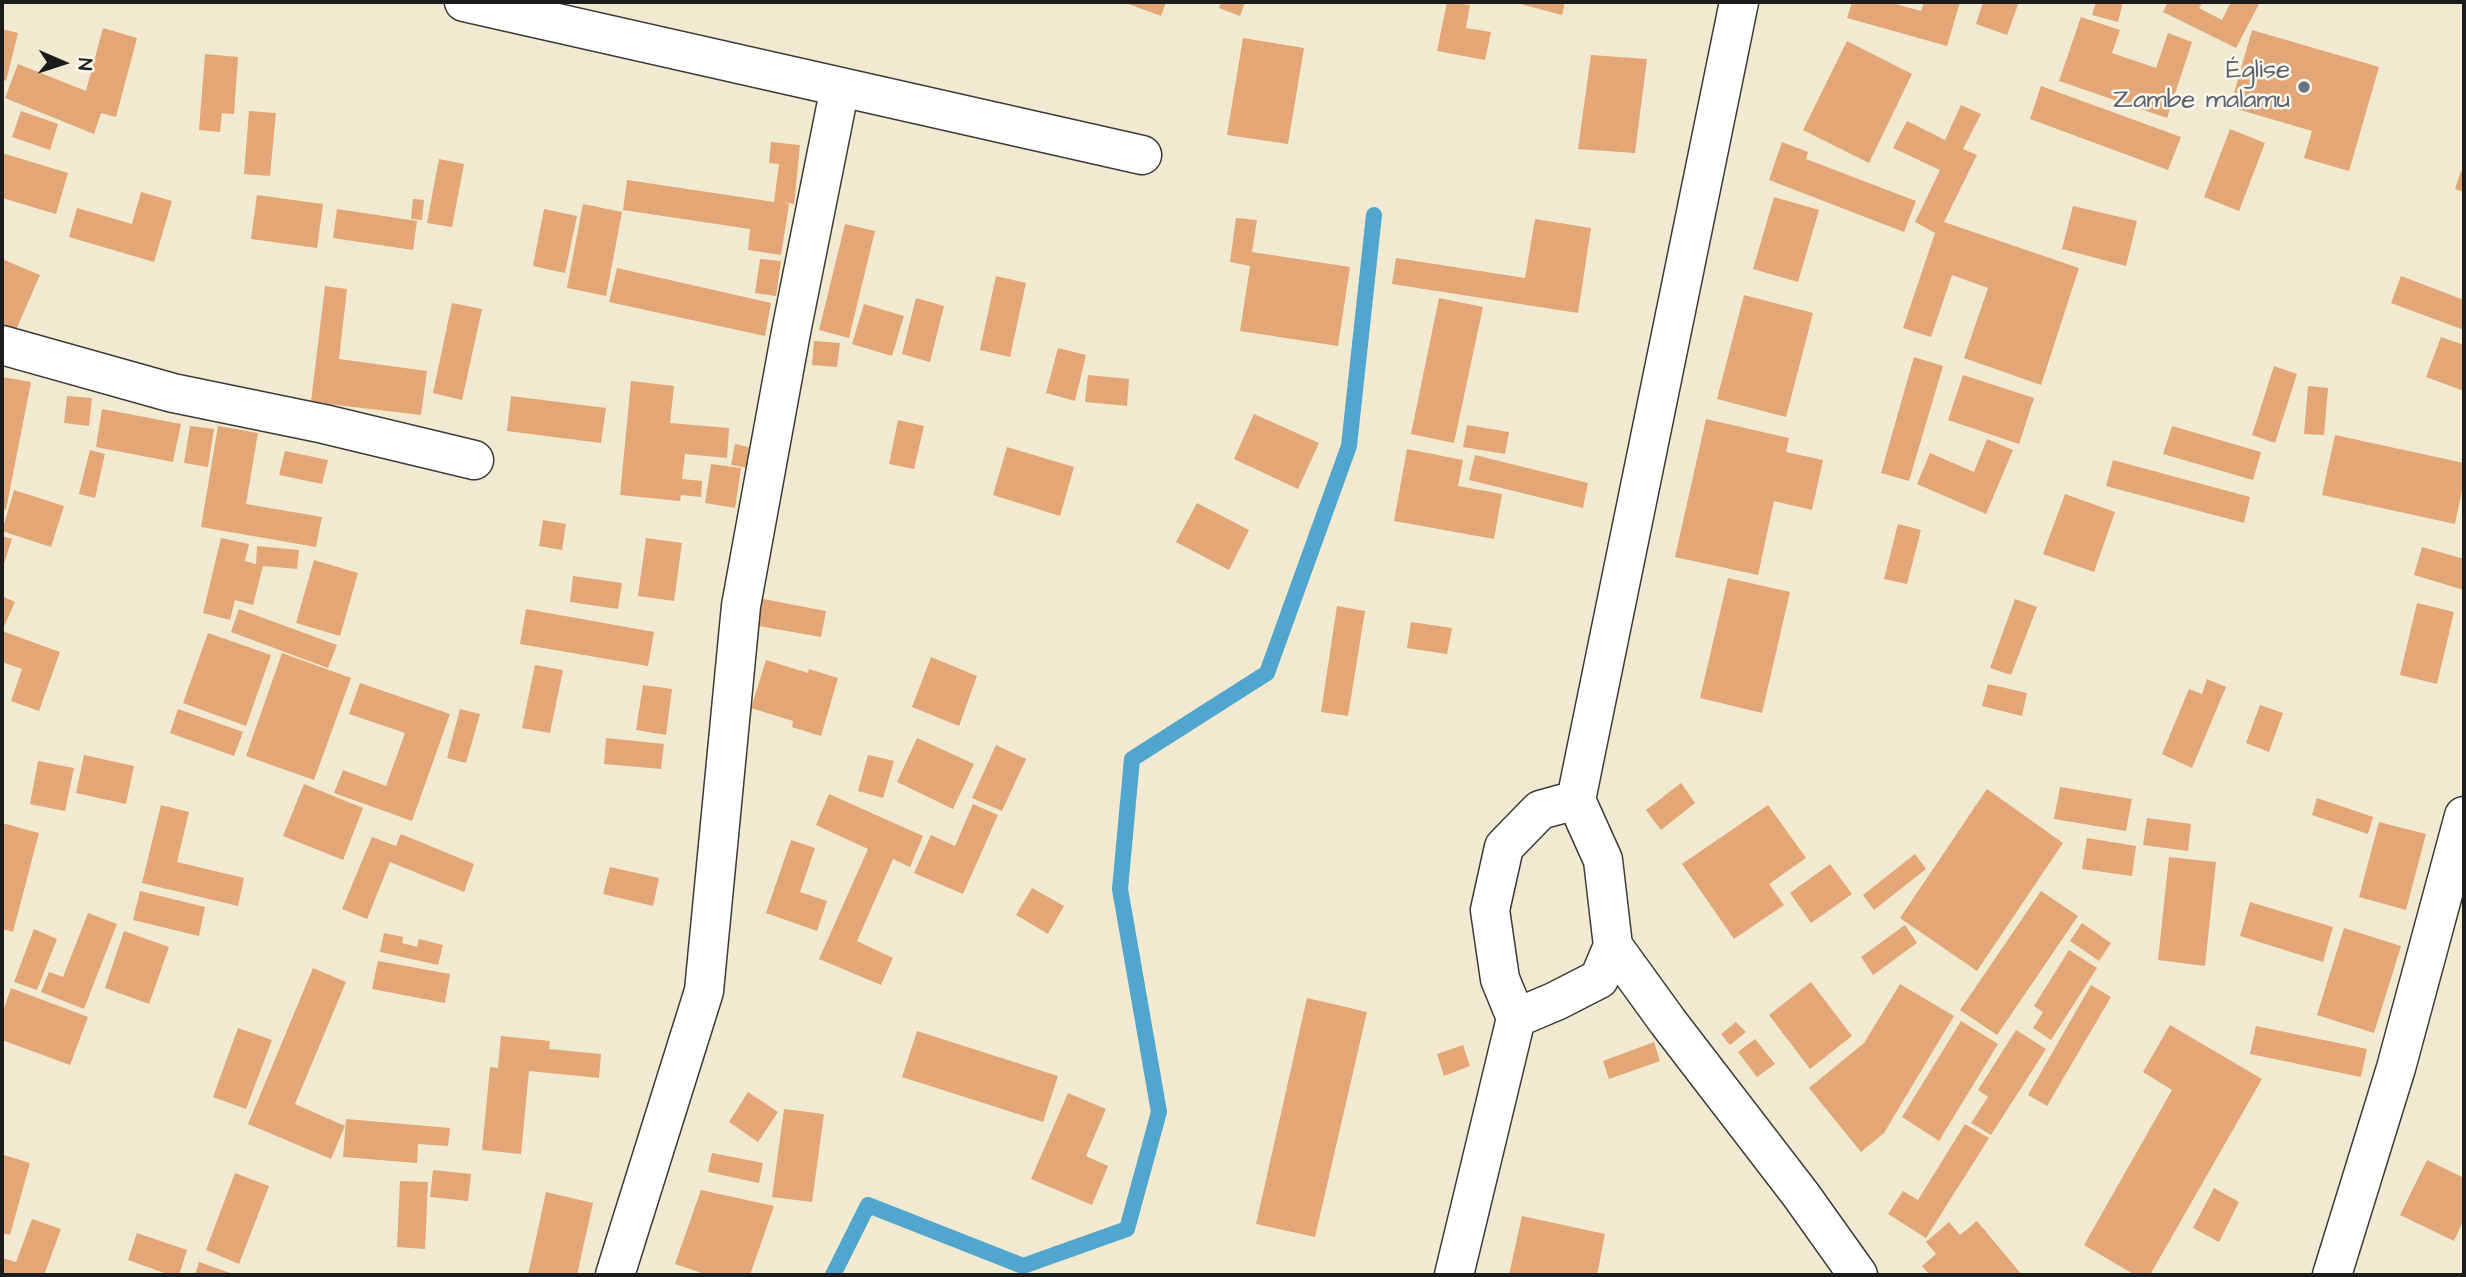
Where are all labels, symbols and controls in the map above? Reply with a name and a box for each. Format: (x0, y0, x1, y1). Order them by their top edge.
north arrow (28, 28, 98, 98)
place label: Église Zambe malamu (2113, 56, 2290, 118)
text: N (71, 57, 98, 71)
marker: Église Zambe malamu (2296, 79, 2312, 95)

